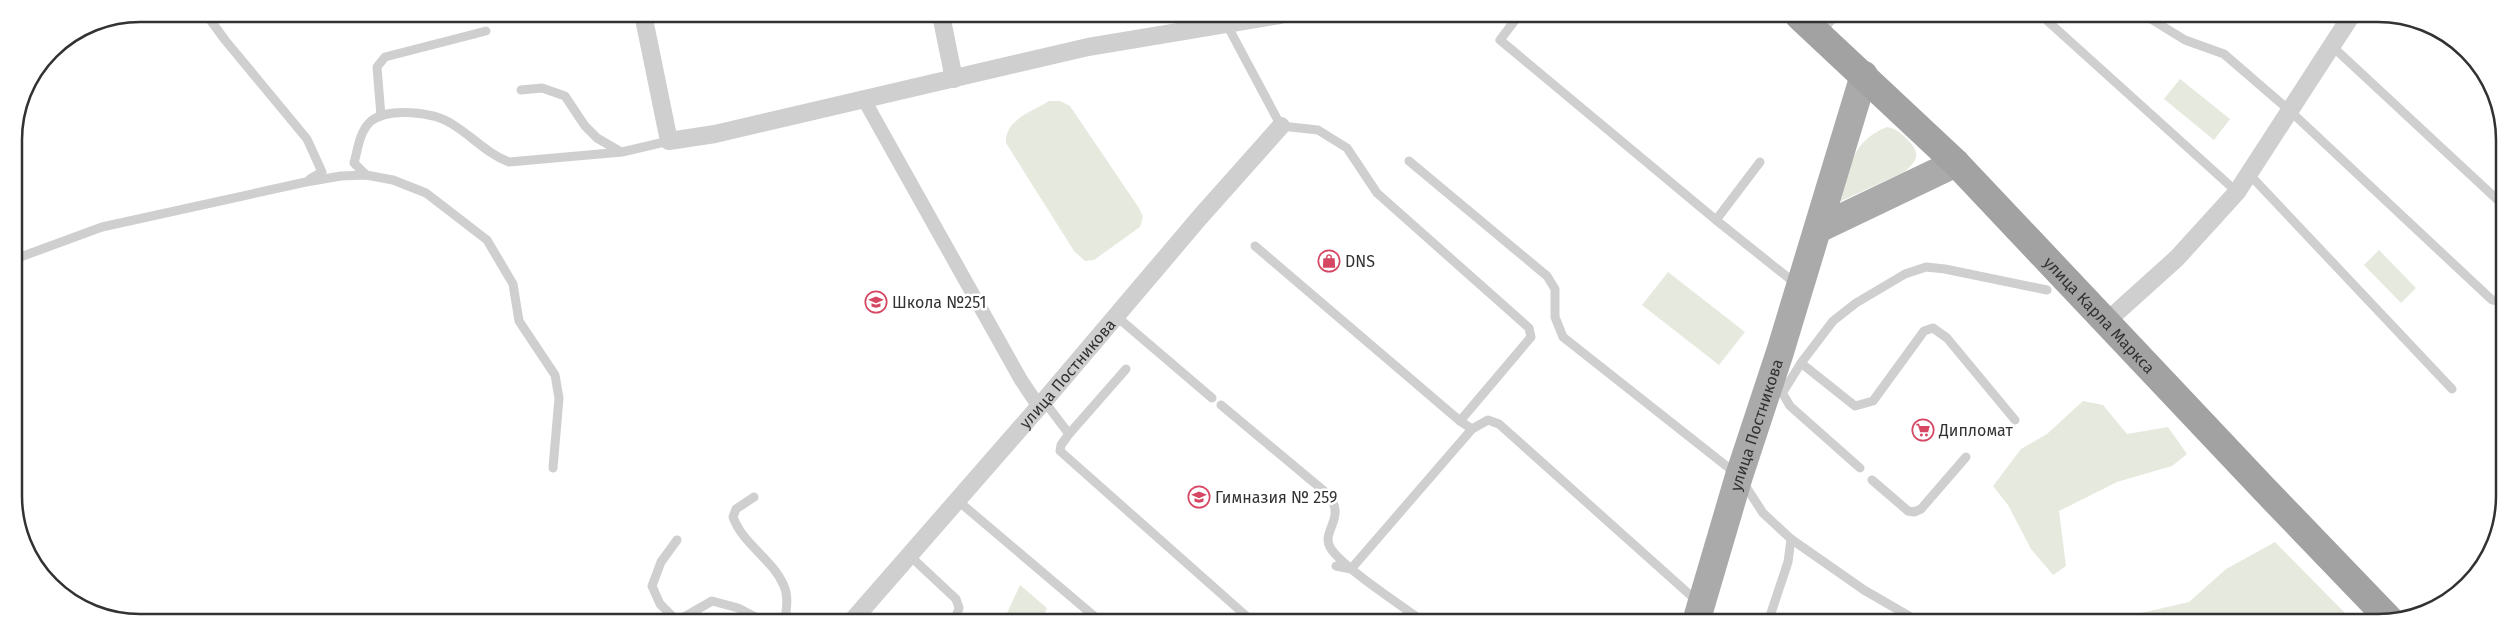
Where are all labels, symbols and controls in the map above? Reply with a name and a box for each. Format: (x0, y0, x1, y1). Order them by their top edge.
shop icon: DNS (1317, 249, 1341, 273)
place label: DNS (1345, 252, 1375, 271)
street label: улица Карла Маркса (2040, 253, 2159, 377)
school or university icon: Школа №251 (864, 290, 888, 314)
place label: Школа №251 (892, 293, 986, 312)
street label: улица Постникова (1015, 315, 1119, 432)
street label: улица Постникова (1726, 356, 1787, 493)
supermarket icon: Дипломат (1911, 418, 1935, 442)
place label: Дипломат (1938, 421, 2013, 440)
school or university icon: Гимназия № 259 (1187, 485, 1211, 509)
place label: Гимназия № 259 (1215, 488, 1337, 507)

